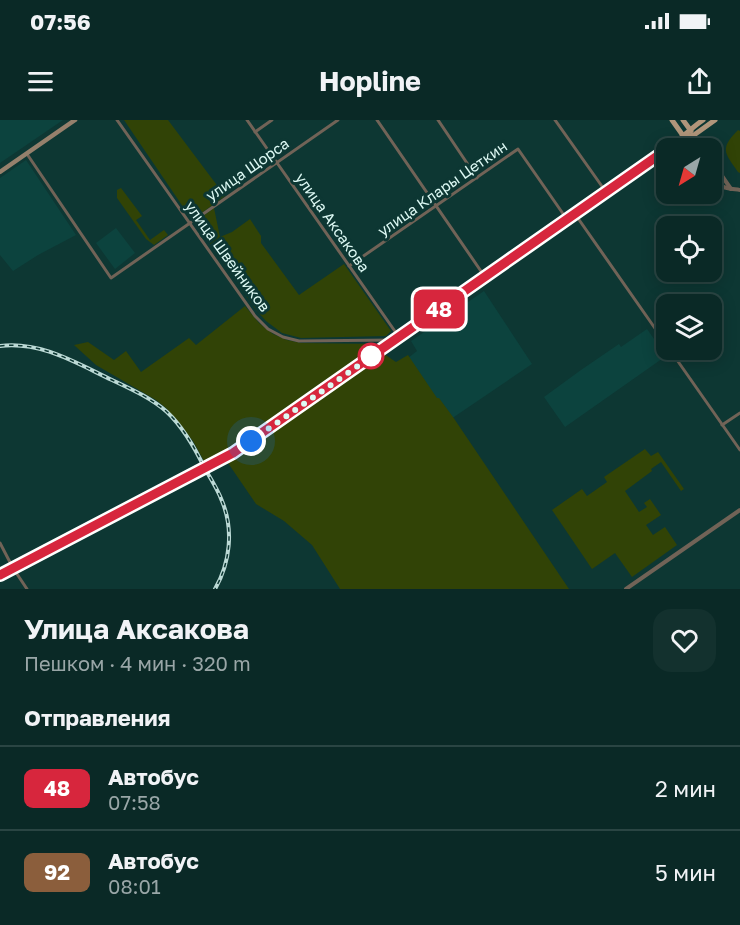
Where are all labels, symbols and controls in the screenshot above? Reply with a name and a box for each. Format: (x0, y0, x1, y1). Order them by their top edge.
text: 07:56 (30, 8, 91, 35)
icon: menu (24, 65, 57, 98)
text: Hopline (319, 65, 421, 97)
icon: share (683, 65, 716, 98)
street label: улица Щорса (202, 134, 292, 204)
street label: улица Клары Цеткин (374, 137, 510, 239)
north arrow (656, 138, 722, 204)
map controls (656, 138, 722, 360)
street label: улица Аксакова (292, 169, 374, 275)
street label: улица Швейников (182, 197, 274, 315)
button: locate (656, 216, 722, 282)
line badge: 48 (412, 290, 466, 328)
button: layers (656, 294, 722, 360)
text: 48 (426, 296, 452, 322)
unlabelled marker (358, 343, 384, 369)
your location (236, 426, 266, 456)
button: heart (653, 609, 716, 672)
text: Улица Аксакова (24, 612, 249, 645)
text: Пешком · 4 мин · 320 m (24, 651, 251, 675)
text: Отправления (24, 704, 170, 731)
text: Автобус (108, 763, 199, 790)
text: 48 (44, 775, 70, 801)
text: 2 мин (655, 775, 716, 802)
text: 07:58 (108, 790, 161, 814)
text: Автобус (108, 847, 199, 874)
text: 92 (44, 859, 70, 885)
text: 5 мин (655, 859, 716, 886)
text: 08:01 (108, 874, 161, 898)

